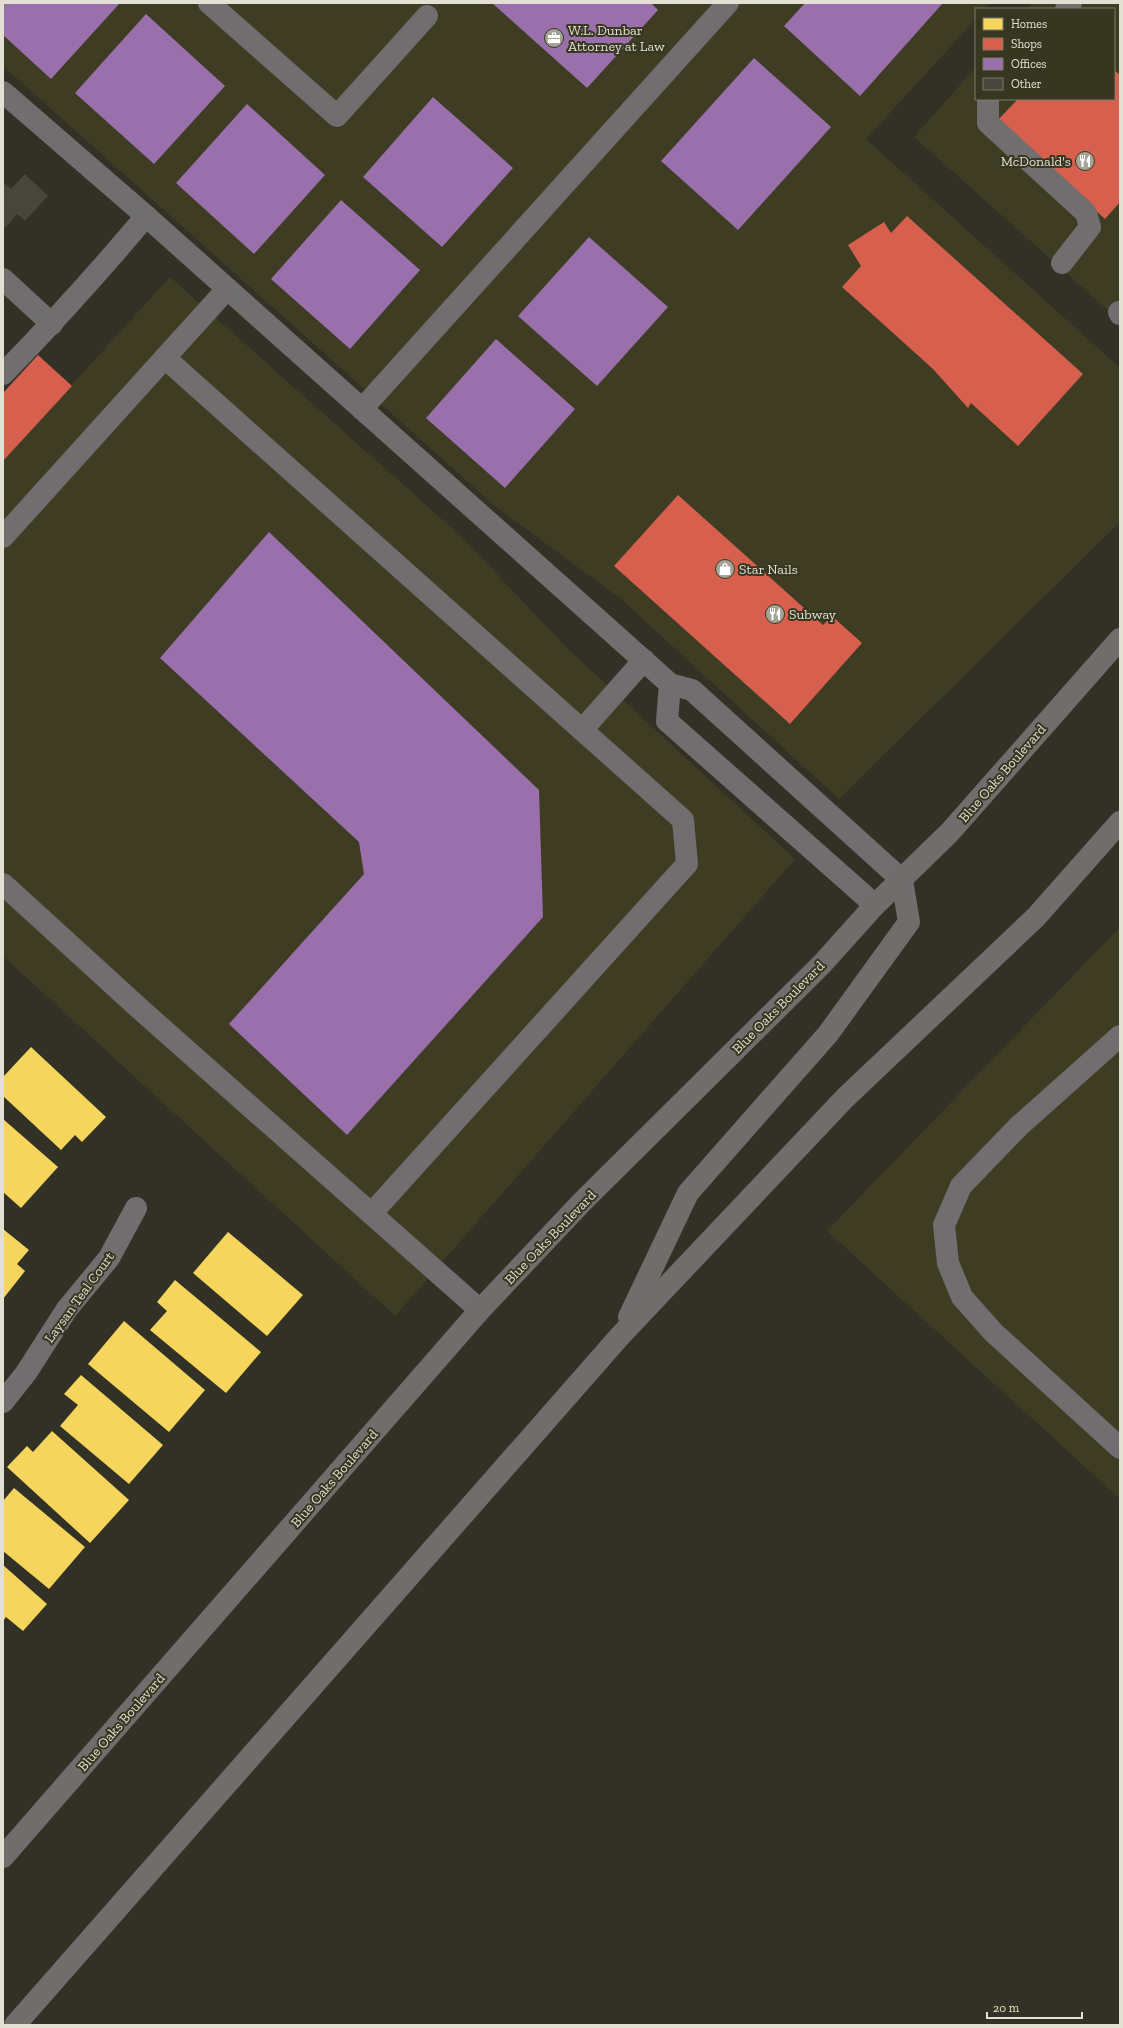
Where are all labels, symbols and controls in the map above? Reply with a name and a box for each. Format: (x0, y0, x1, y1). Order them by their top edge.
legend (975, 8, 1115, 100)
text: Homes (1011, 17, 1047, 31)
place label: W.L. Dunbar Attorney at Law (568, 22, 665, 55)
office icon: W.L. Dunbar Attorney at Law (543, 27, 565, 49)
text: Shops (1011, 37, 1042, 51)
text: Offices (1011, 57, 1047, 71)
text: Other (1011, 77, 1042, 91)
restaurant icon: McDonald's (1074, 150, 1096, 172)
place label: McDonald's (1001, 153, 1071, 170)
shop icon: Star Nails (714, 558, 736, 580)
place label: Star Nails (739, 561, 798, 578)
restaurant icon: Subway (764, 603, 786, 625)
place label: Subway (789, 606, 837, 623)
street label: Blue Oaks Boulevard (955, 721, 1050, 826)
street label: Blue Oaks Boulevard (728, 957, 828, 1057)
street label: Blue Oaks Boulevard (501, 1187, 600, 1288)
street label: Laysan Teal Court (41, 1248, 119, 1346)
street label: Blue Oaks Boulevard (287, 1426, 382, 1531)
street label: Blue Oaks Boulevard (74, 1670, 169, 1775)
scale bar (987, 1994, 1082, 2020)
text: 20 m (993, 2001, 1020, 2015)

